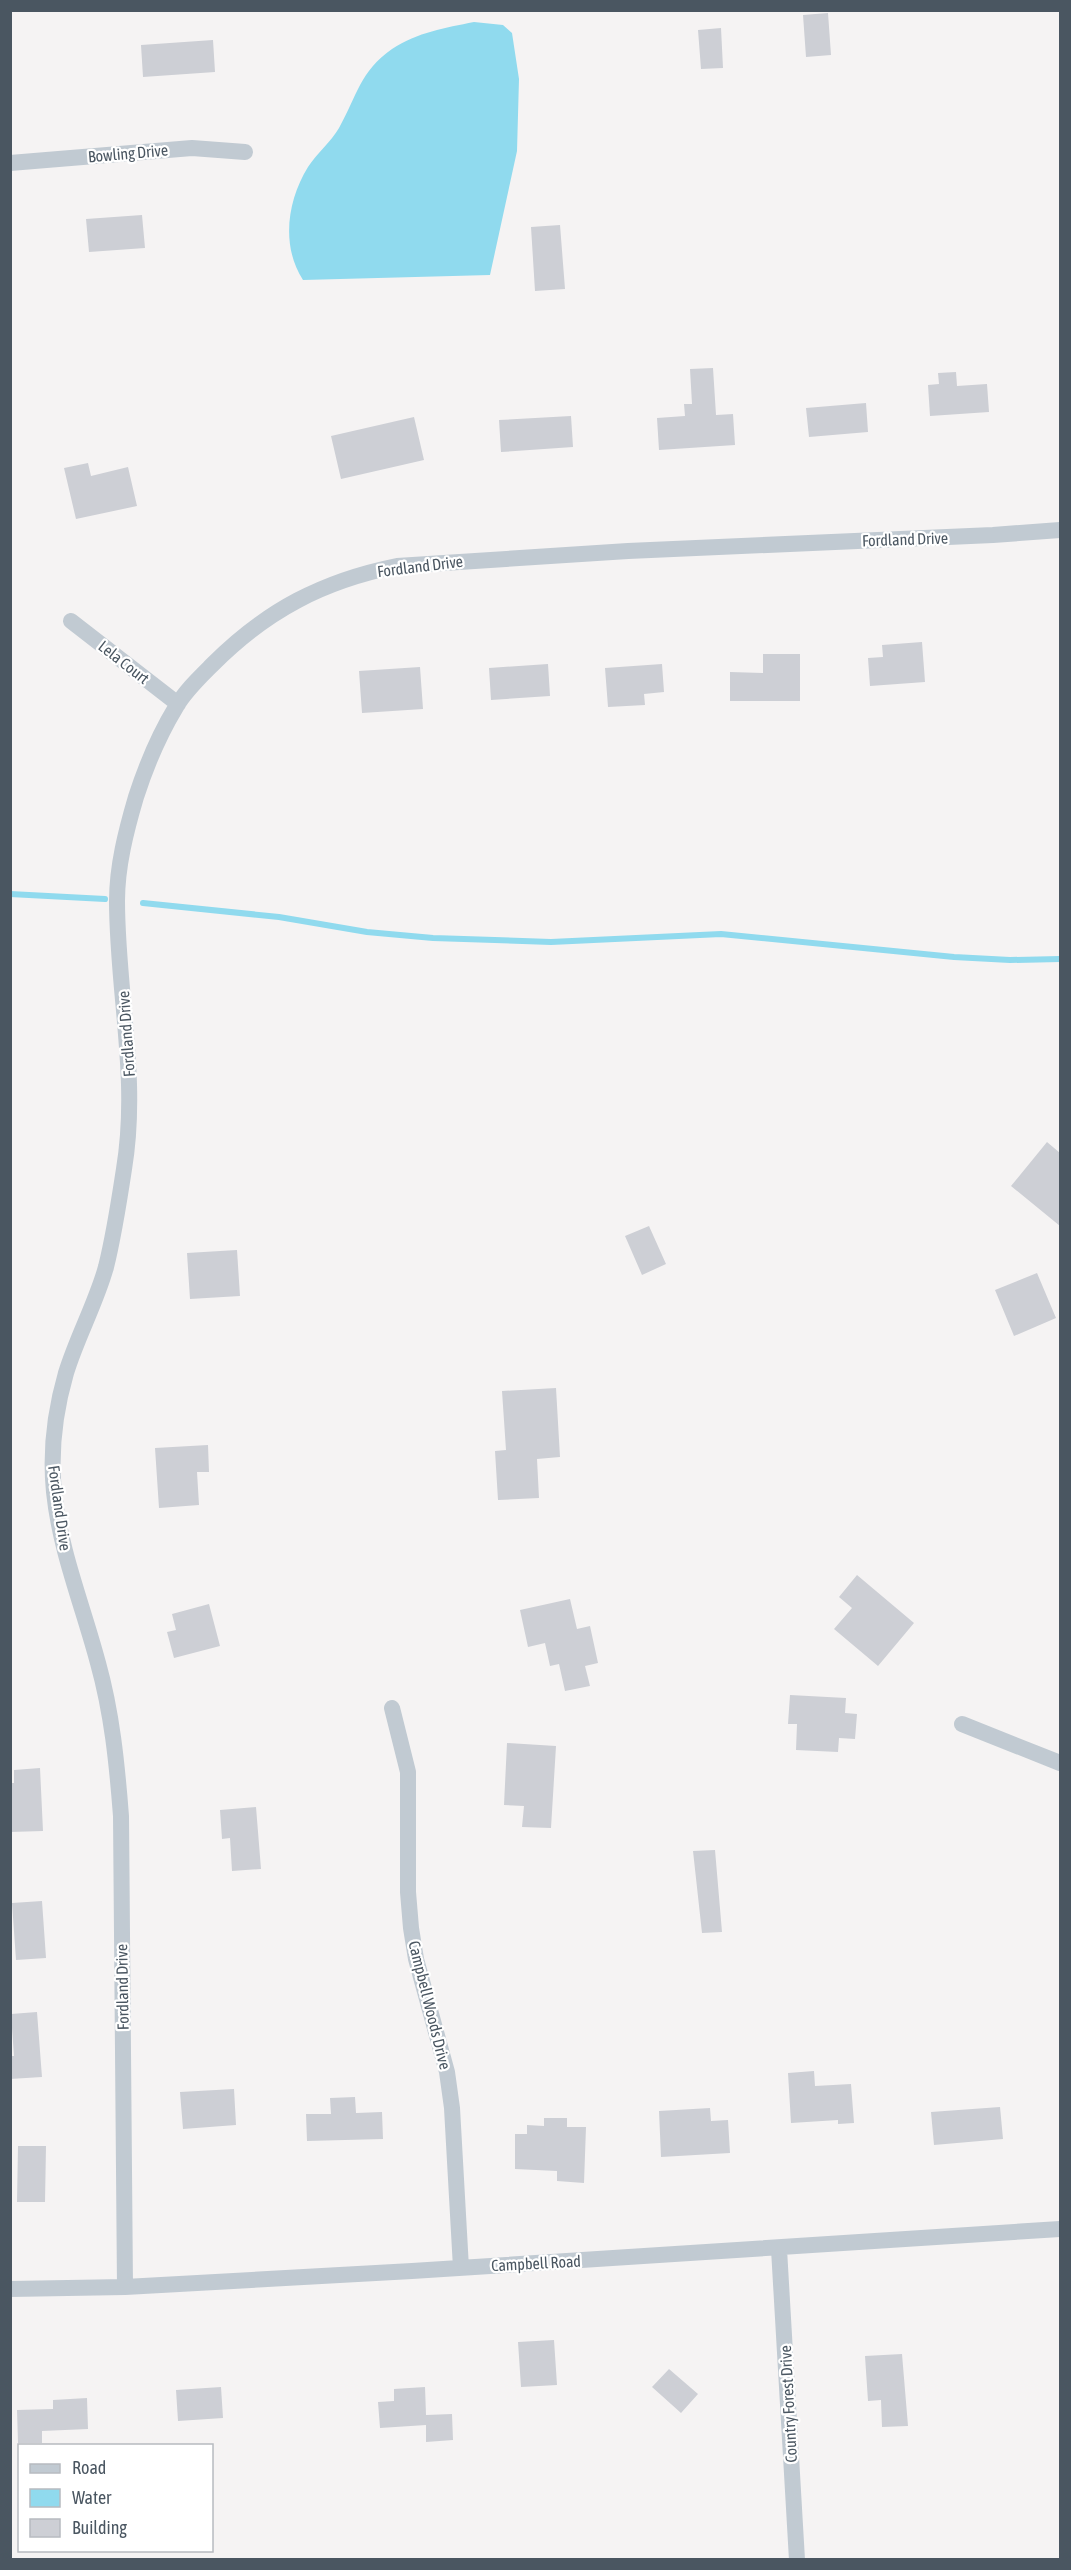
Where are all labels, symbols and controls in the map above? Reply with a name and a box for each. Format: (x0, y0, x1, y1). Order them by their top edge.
street label: Bowling Drive (87, 141, 169, 166)
street label: Fordland Drive (862, 529, 948, 549)
street label: Fordland Drive (376, 552, 464, 580)
street label: Lela Court (95, 637, 153, 687)
street label: Fordland Drive (114, 990, 138, 1078)
street label: Fordland Drive (45, 1464, 75, 1552)
street label: Campbell Woods Drive (404, 1939, 455, 2071)
street label: Fordland Drive (112, 1944, 132, 2030)
street label: Campbell Road (491, 2252, 581, 2275)
street label: Country Forest Drive (776, 2345, 801, 2463)
legend (18, 2444, 213, 2552)
text: Road (72, 2457, 106, 2478)
text: Water (72, 2487, 112, 2508)
text: Building (72, 2517, 127, 2538)

